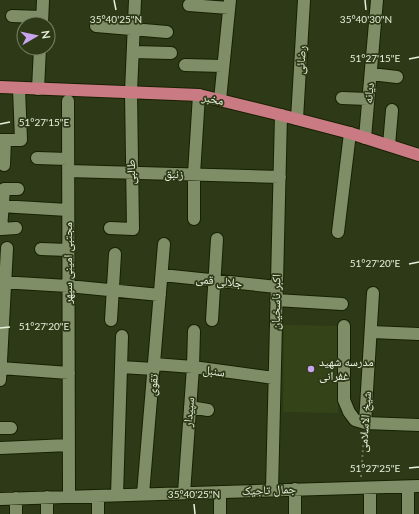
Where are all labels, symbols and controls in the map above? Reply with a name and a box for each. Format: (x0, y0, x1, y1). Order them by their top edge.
text: 35°40'25"N (90, 13, 142, 25)
text: 35°40'30"N (340, 13, 392, 25)
north arrow (16, 16, 56, 56)
text: N (39, 29, 53, 40)
street label: رضائی (292, 45, 309, 75)
text: 51°27'15"E (350, 52, 400, 64)
street label: دیانه (360, 82, 377, 104)
street label: مخبر (200, 89, 225, 108)
text: 51°27'15"E (19, 116, 69, 128)
street label: طالبی (123, 159, 139, 185)
street label: زنبق (164, 166, 184, 182)
street label: مجتبی امینی سپهر (60, 222, 75, 305)
text: 51°27'20"E (350, 257, 400, 269)
street label: جلالی قمی (195, 271, 244, 291)
street label: اکبر ناسخیان (268, 274, 284, 330)
text: 51°27'20"E (19, 320, 69, 332)
place label: مدرسه شهید غفرانی (319, 354, 374, 383)
street label: سنبل (202, 362, 226, 380)
marker: مدرسه شهید غفرانی (306, 364, 316, 374)
street label: تقوی (144, 373, 161, 396)
street label: شیخ الاسلامی (355, 391, 374, 453)
street label: سپیدار (180, 396, 197, 428)
text: 51°27'25"E (350, 462, 400, 474)
street label: جمال تاجیک (242, 481, 297, 498)
text: 35°40'25"N (168, 488, 220, 500)

